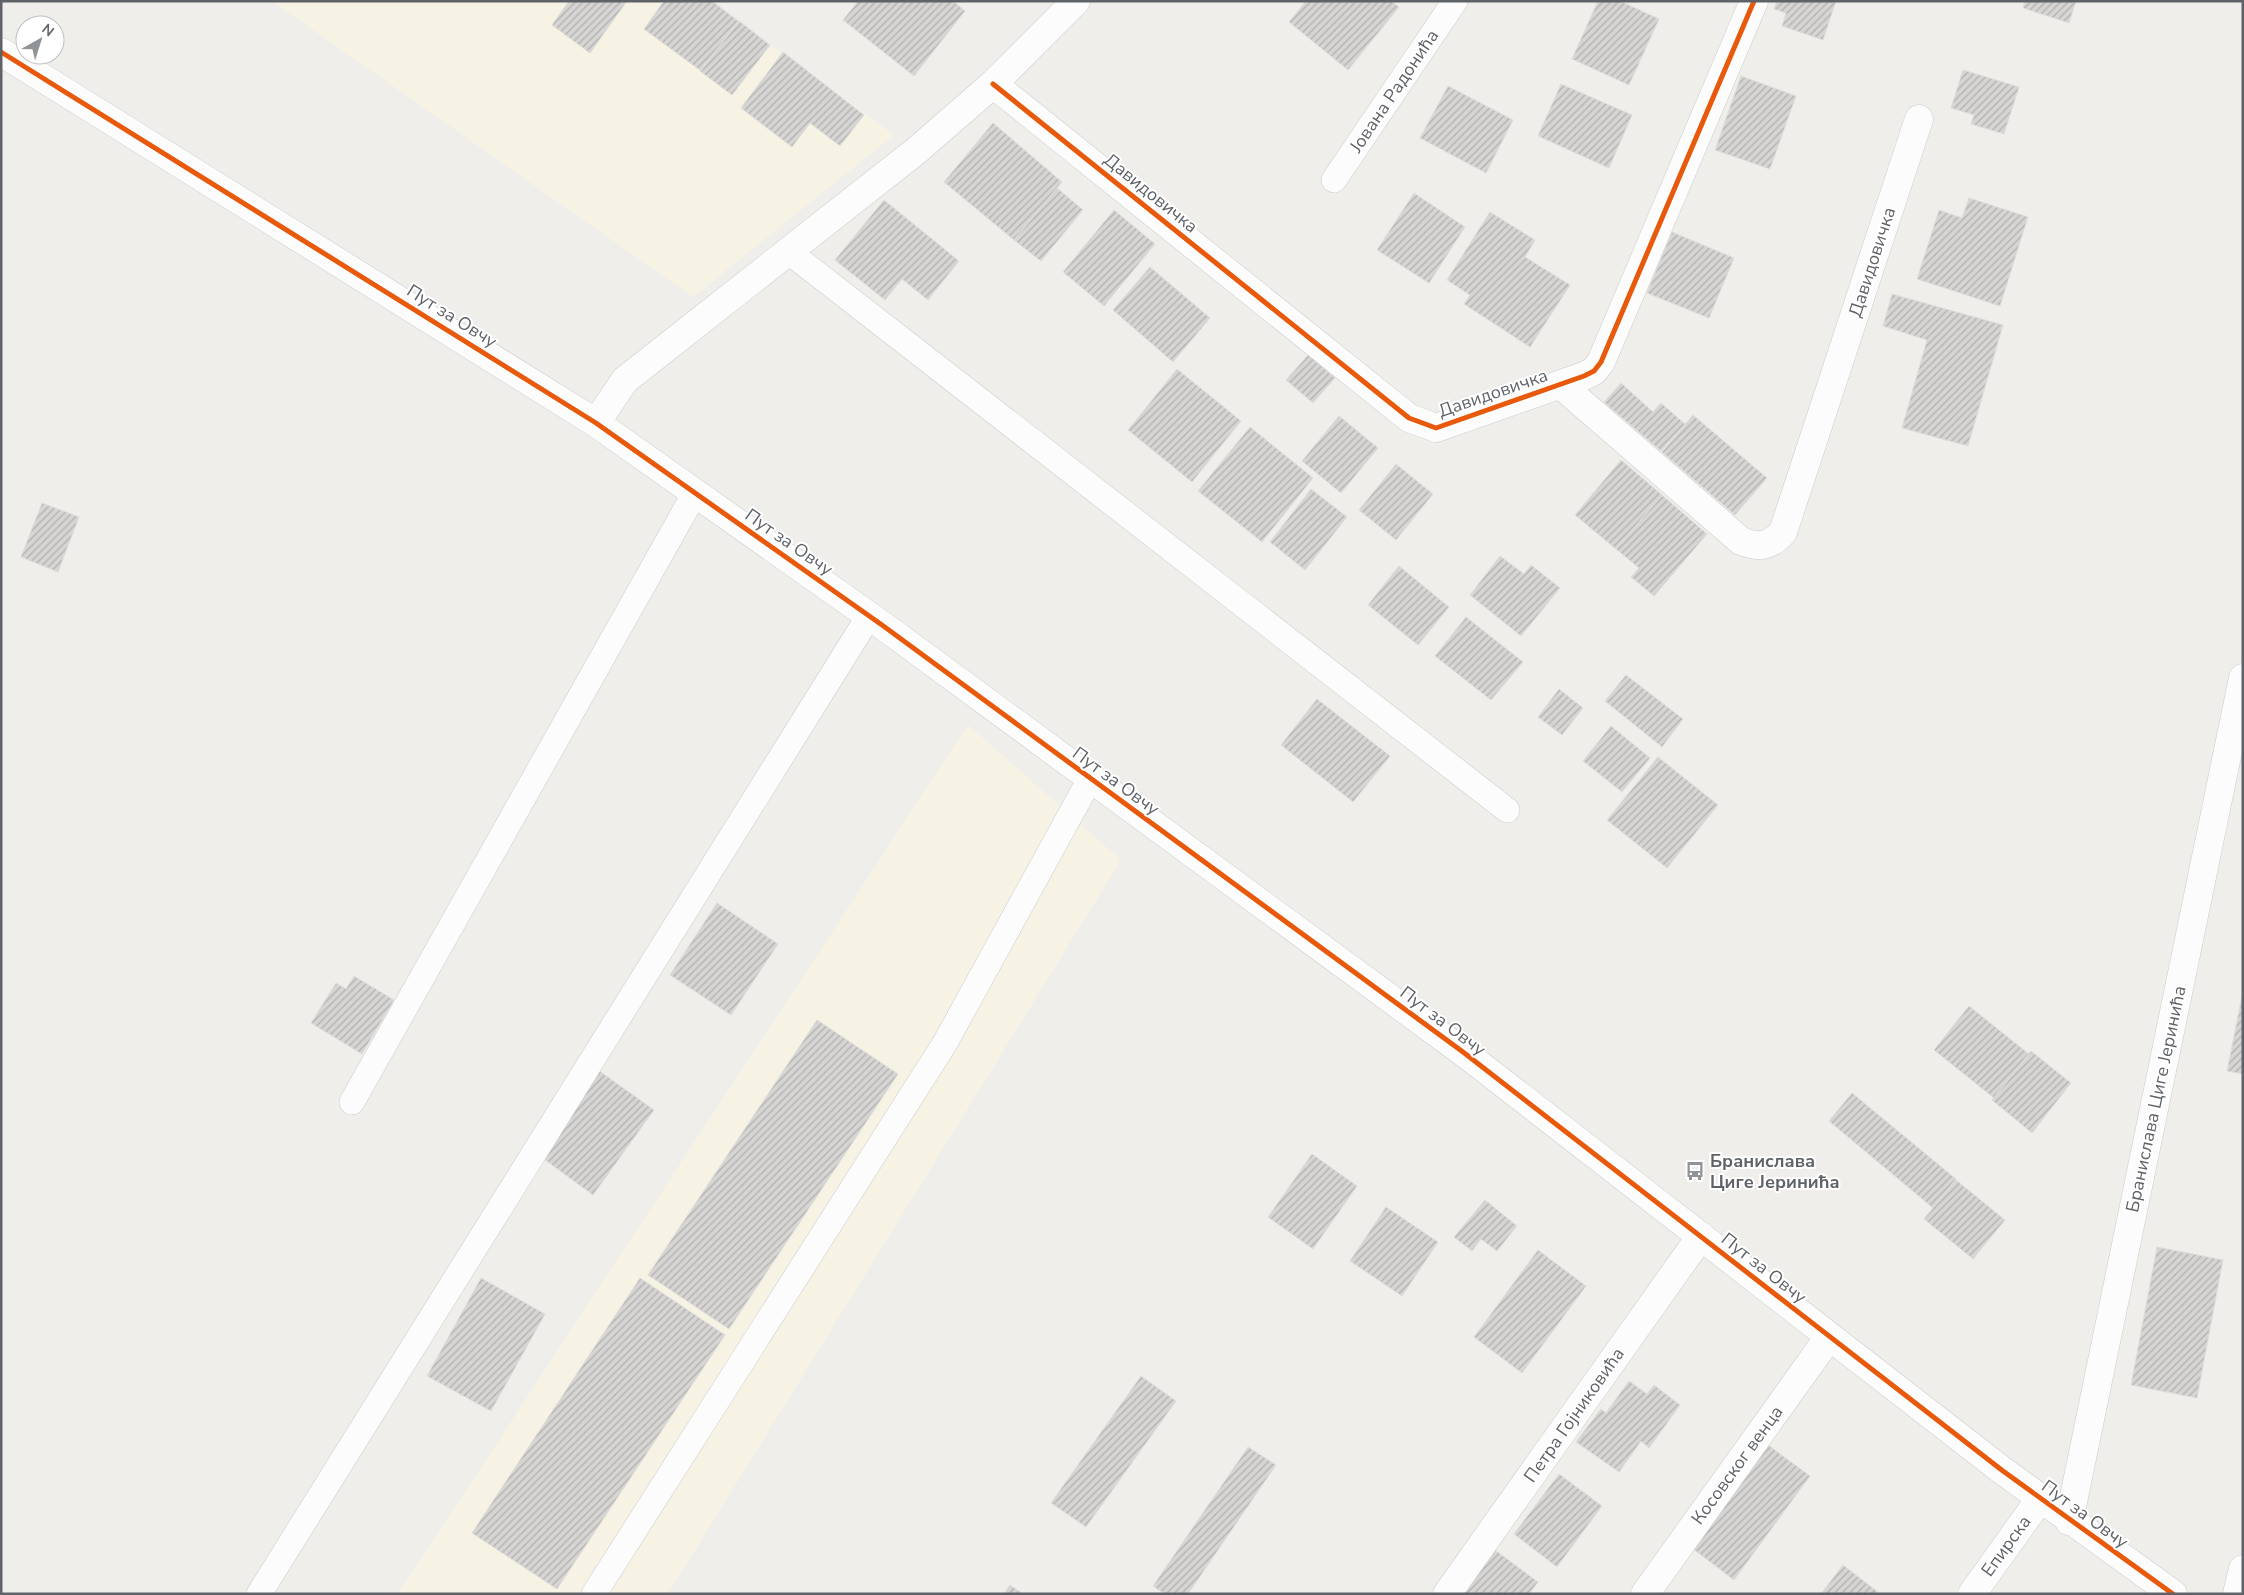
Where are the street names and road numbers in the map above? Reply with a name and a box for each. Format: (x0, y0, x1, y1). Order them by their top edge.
street label: Јована Радонића (1343, 25, 1444, 158)
street label: Давидовичка (1099, 148, 1203, 238)
street label: Давидовичка (1843, 204, 1901, 320)
street label: Пут за Овчу (402, 279, 502, 354)
street label: Давидовичка (1435, 363, 1551, 423)
street label: Пут за Овчу (740, 503, 838, 581)
street label: Пут за Овчу (1068, 741, 1165, 821)
street label: Пут за Овчу (1395, 981, 1491, 1062)
street label: Бранислава Циге Јеринића (2120, 984, 2192, 1214)
street label: Пут за Овчу (1716, 1227, 1812, 1309)
street label: Петра Гојниковића (1518, 1343, 1630, 1487)
street label: Косовског венца (1686, 1401, 1788, 1529)
street label: Пут за Овчу (2037, 1474, 2134, 1554)
street label: Епирска (1976, 1511, 2036, 1581)

